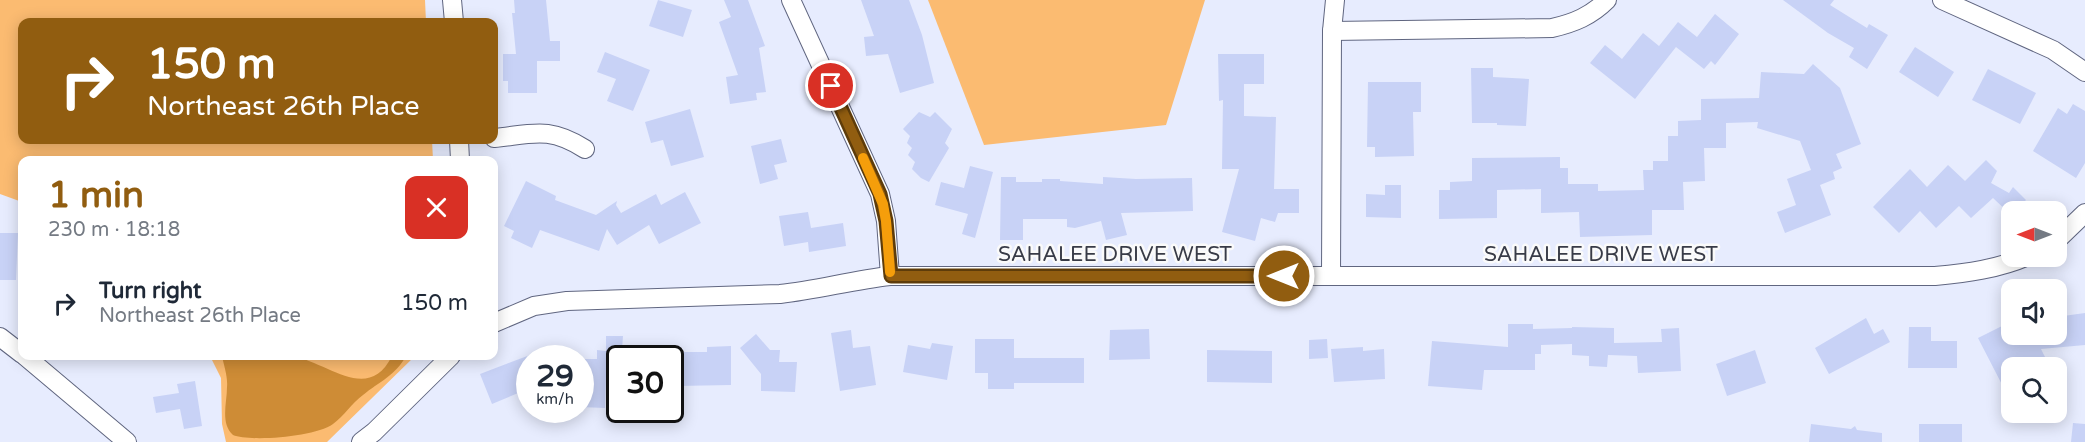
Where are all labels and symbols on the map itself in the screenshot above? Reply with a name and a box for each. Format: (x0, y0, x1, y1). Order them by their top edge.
pin (805, 60, 856, 111)
north arrow (2001, 201, 2067, 267)
street label: SAHALEE DRIVE WEST (998, 242, 1232, 267)
street label: SAHALEE DRIVE WEST (1484, 242, 1718, 267)
position arrow (1252, 244, 1316, 308)
speed limit sign: 30 (606, 345, 684, 423)

